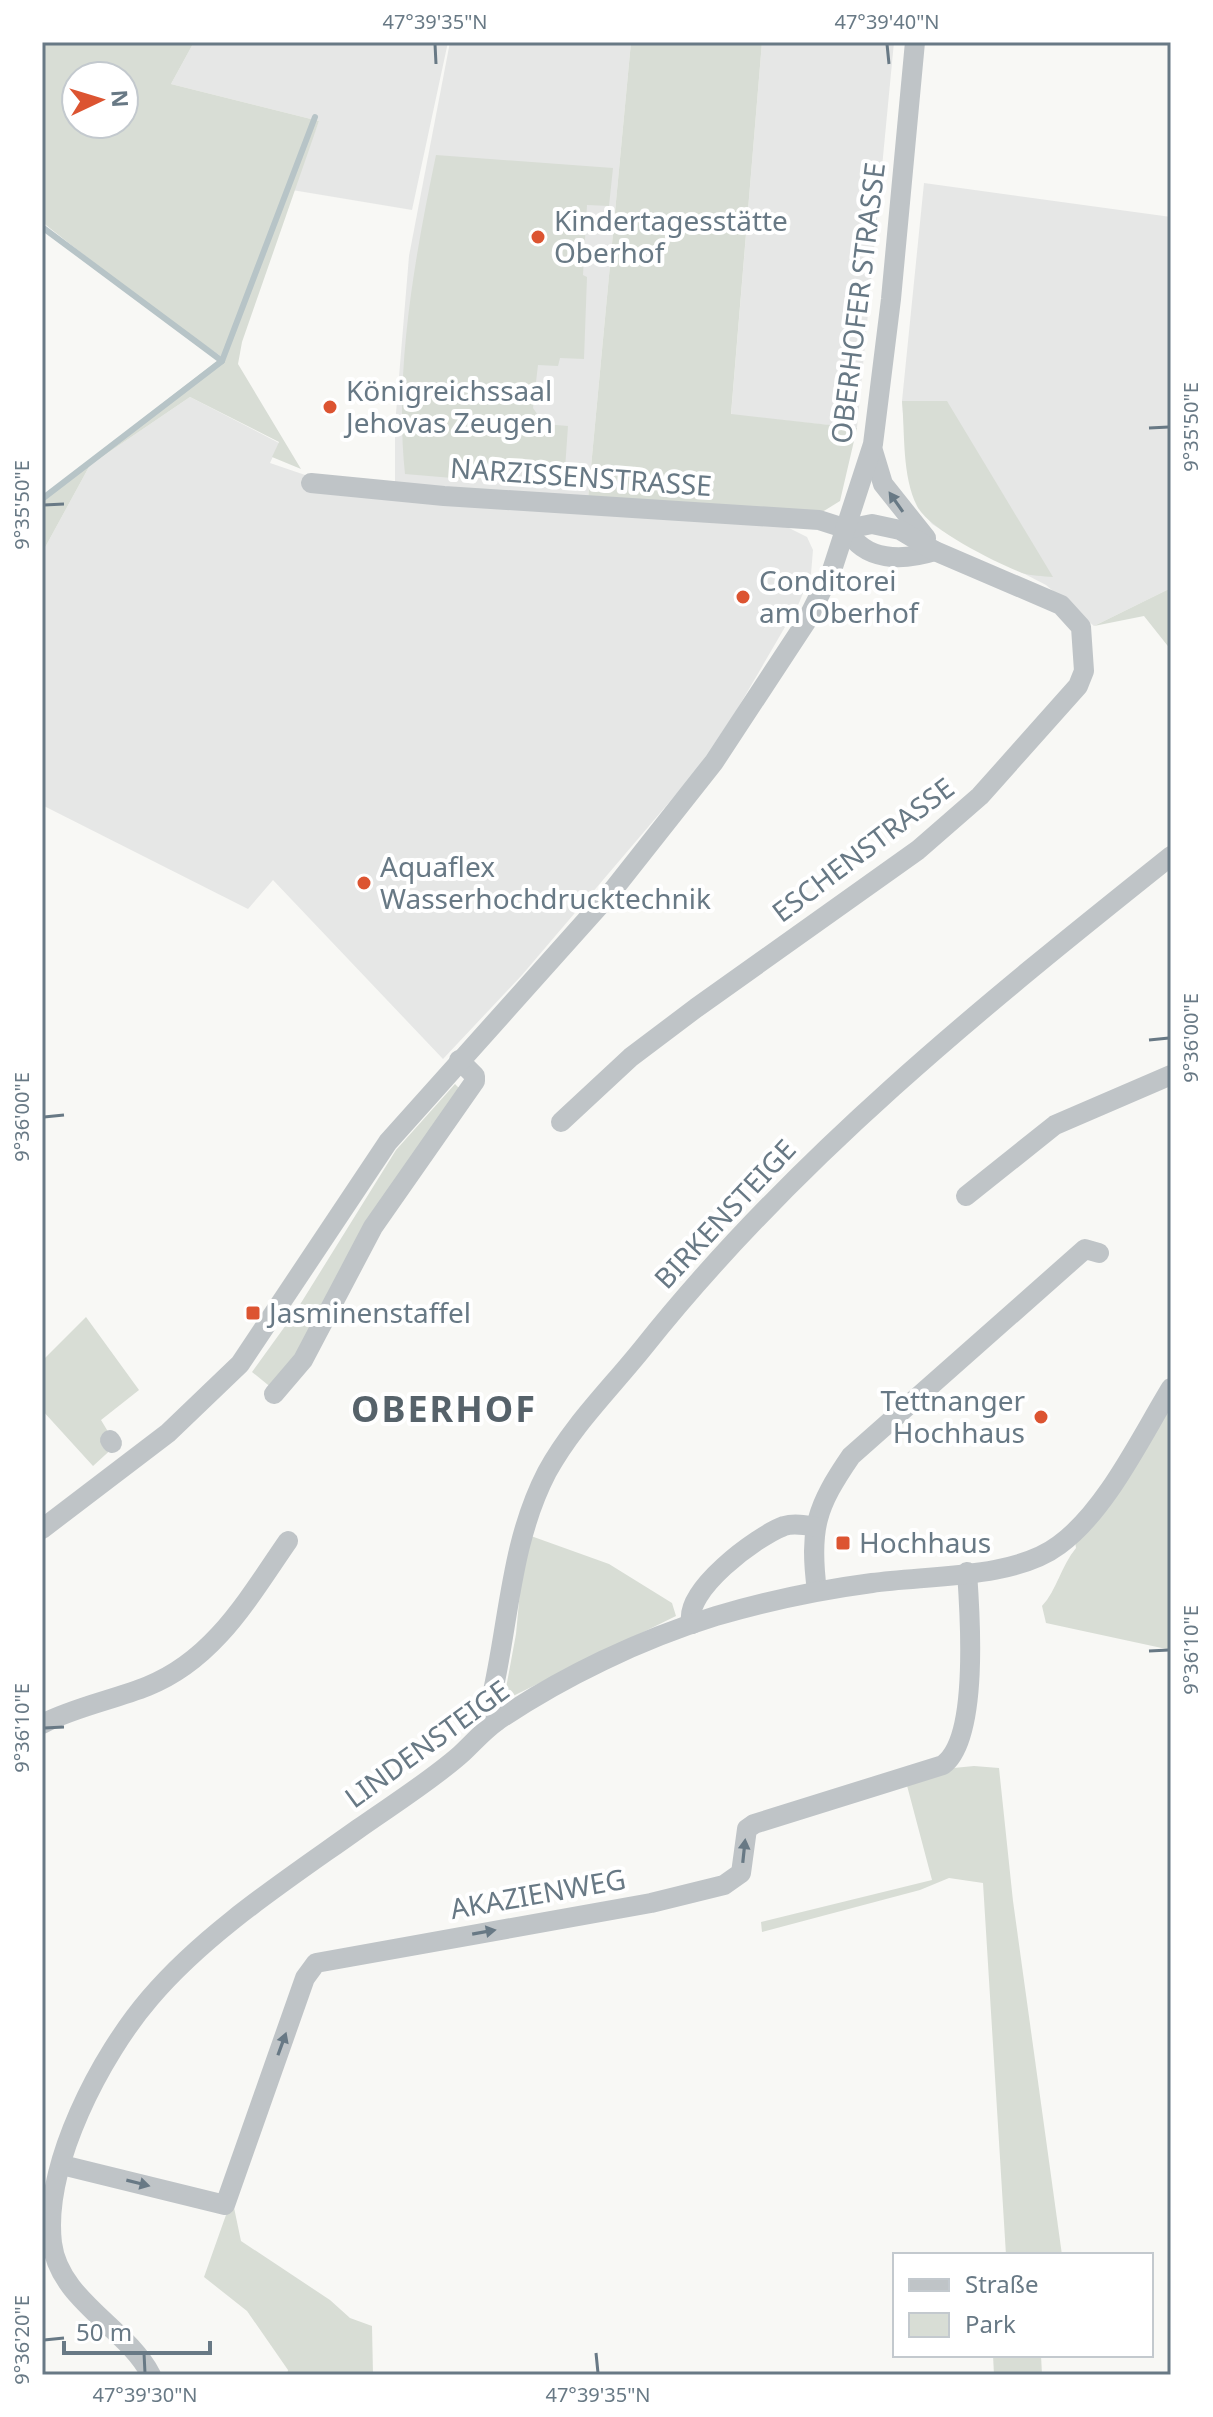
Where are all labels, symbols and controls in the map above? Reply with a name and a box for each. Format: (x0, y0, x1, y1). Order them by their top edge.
text: 47°39'35"N (382, 8, 488, 35)
text: 47°39'40"N (834, 8, 940, 35)
north arrow (60, 60, 140, 140)
text: N (105, 89, 137, 109)
street label: OBERHOFER STRASSE (821, 160, 893, 446)
place label: Kindertagesstätte Oberhof (554, 201, 788, 271)
marker: Kindertagesstätte Oberhof (529, 228, 547, 246)
place label: Königreichssaal Jehovas Zeugen (343, 371, 553, 441)
text: 9°35'50"E (1177, 382, 1204, 472)
marker: Königreichssaal Jehovas Zeugen (321, 398, 339, 416)
street label: NARZISSENSTRASSE (449, 448, 713, 504)
text: 9°35'50"E (8, 460, 35, 550)
one-way arrow (888, 491, 904, 512)
place label: Conditorei am Oberhof (759, 561, 920, 631)
marker: Conditorei am Oberhof (734, 588, 752, 606)
street label: ESCHENSTRASSE (764, 768, 961, 930)
place label: Aquaflex Wasserhochdrucktechnik (380, 847, 711, 917)
marker: Aquaflex Wasserhochdrucktechnik (355, 874, 373, 892)
text: 9°36'00"E (1177, 993, 1204, 1083)
text: 9°36'00"E (8, 1072, 35, 1162)
street label: BIRKENSTEIGE (645, 1130, 803, 1296)
place label: Jasminenstaffel (266, 1293, 471, 1331)
marker: Jasminenstaffel (244, 1304, 262, 1322)
place label: Tettnanger Hochhaus (880, 1381, 1025, 1451)
district label: OBERHOF (351, 1384, 537, 1433)
marker: Tettnanger Hochhaus (1032, 1408, 1050, 1426)
place label: Hochhaus (859, 1523, 991, 1561)
marker: Hochhaus (834, 1534, 852, 1552)
text: 9°36'10"E (1177, 1605, 1204, 1695)
street label: LINDENSTEIGE (336, 1671, 516, 1816)
text: 9°36'10"E (8, 1683, 35, 1773)
one-way arrow (738, 1838, 751, 1863)
street label: AKAZIENWEG (447, 1859, 629, 1927)
one-way arrow (472, 1925, 497, 1938)
one-way arrow (276, 2032, 289, 2056)
one-way arrow (126, 2178, 151, 2190)
legend (893, 2253, 1153, 2357)
text: Straße (965, 2267, 1038, 2300)
text: 9°36'20"E (8, 2295, 35, 2385)
scale bar (64, 2305, 210, 2355)
text: Park (965, 2307, 1016, 2340)
text: 50 m (76, 2315, 132, 2348)
text: 47°39'30"N (92, 2381, 198, 2408)
text: 47°39'35"N (545, 2381, 651, 2408)

